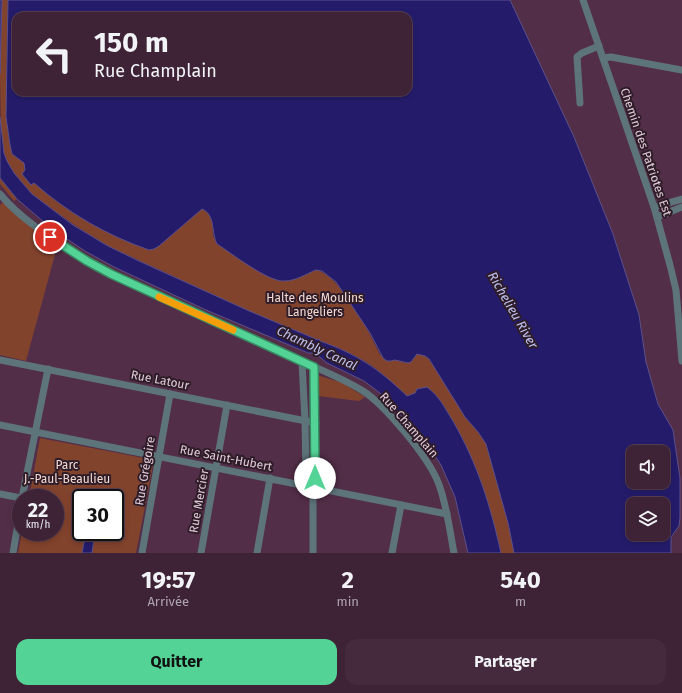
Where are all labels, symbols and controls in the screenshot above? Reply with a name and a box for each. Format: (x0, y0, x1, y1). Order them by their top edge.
text: 150 m (94, 26, 169, 59)
icon: left (28, 28, 80, 80)
text: Rue Champlain (94, 60, 217, 82)
street label: Chemin des Patriotes Est (617, 86, 675, 219)
pin (33, 220, 67, 254)
icon: arrive (39, 226, 61, 248)
water label: Richelieu River (485, 269, 542, 352)
park label: Halte des Moulins Langeliers (266, 291, 364, 319)
water label: Chambly Canal (274, 323, 360, 373)
street label: Rue Latour (130, 367, 191, 393)
street label: Rue Champlain (377, 389, 441, 461)
street label: Rue Grégoire (132, 436, 158, 506)
street label: Rue Saint-Hubert (179, 442, 274, 474)
map controls (626, 445, 670, 541)
button: sound (626, 445, 670, 489)
position arrow (294, 457, 336, 499)
park label: Parc J.-Paul-Beaulieu (24, 458, 110, 486)
street label: Rue Mercier (187, 468, 212, 534)
speed limit sign: 30 (72, 489, 124, 541)
button: layers (626, 497, 670, 541)
text: 22 (28, 498, 48, 522)
text: km/h (26, 519, 50, 531)
text: 19:57 (141, 566, 195, 594)
text: 2 (342, 566, 354, 594)
text: 540 (500, 566, 541, 594)
text: Arrivée (147, 594, 189, 609)
text: min (337, 594, 359, 609)
text: m (515, 594, 526, 609)
button: Quitter (16, 639, 337, 685)
button: Partager (345, 639, 666, 685)

